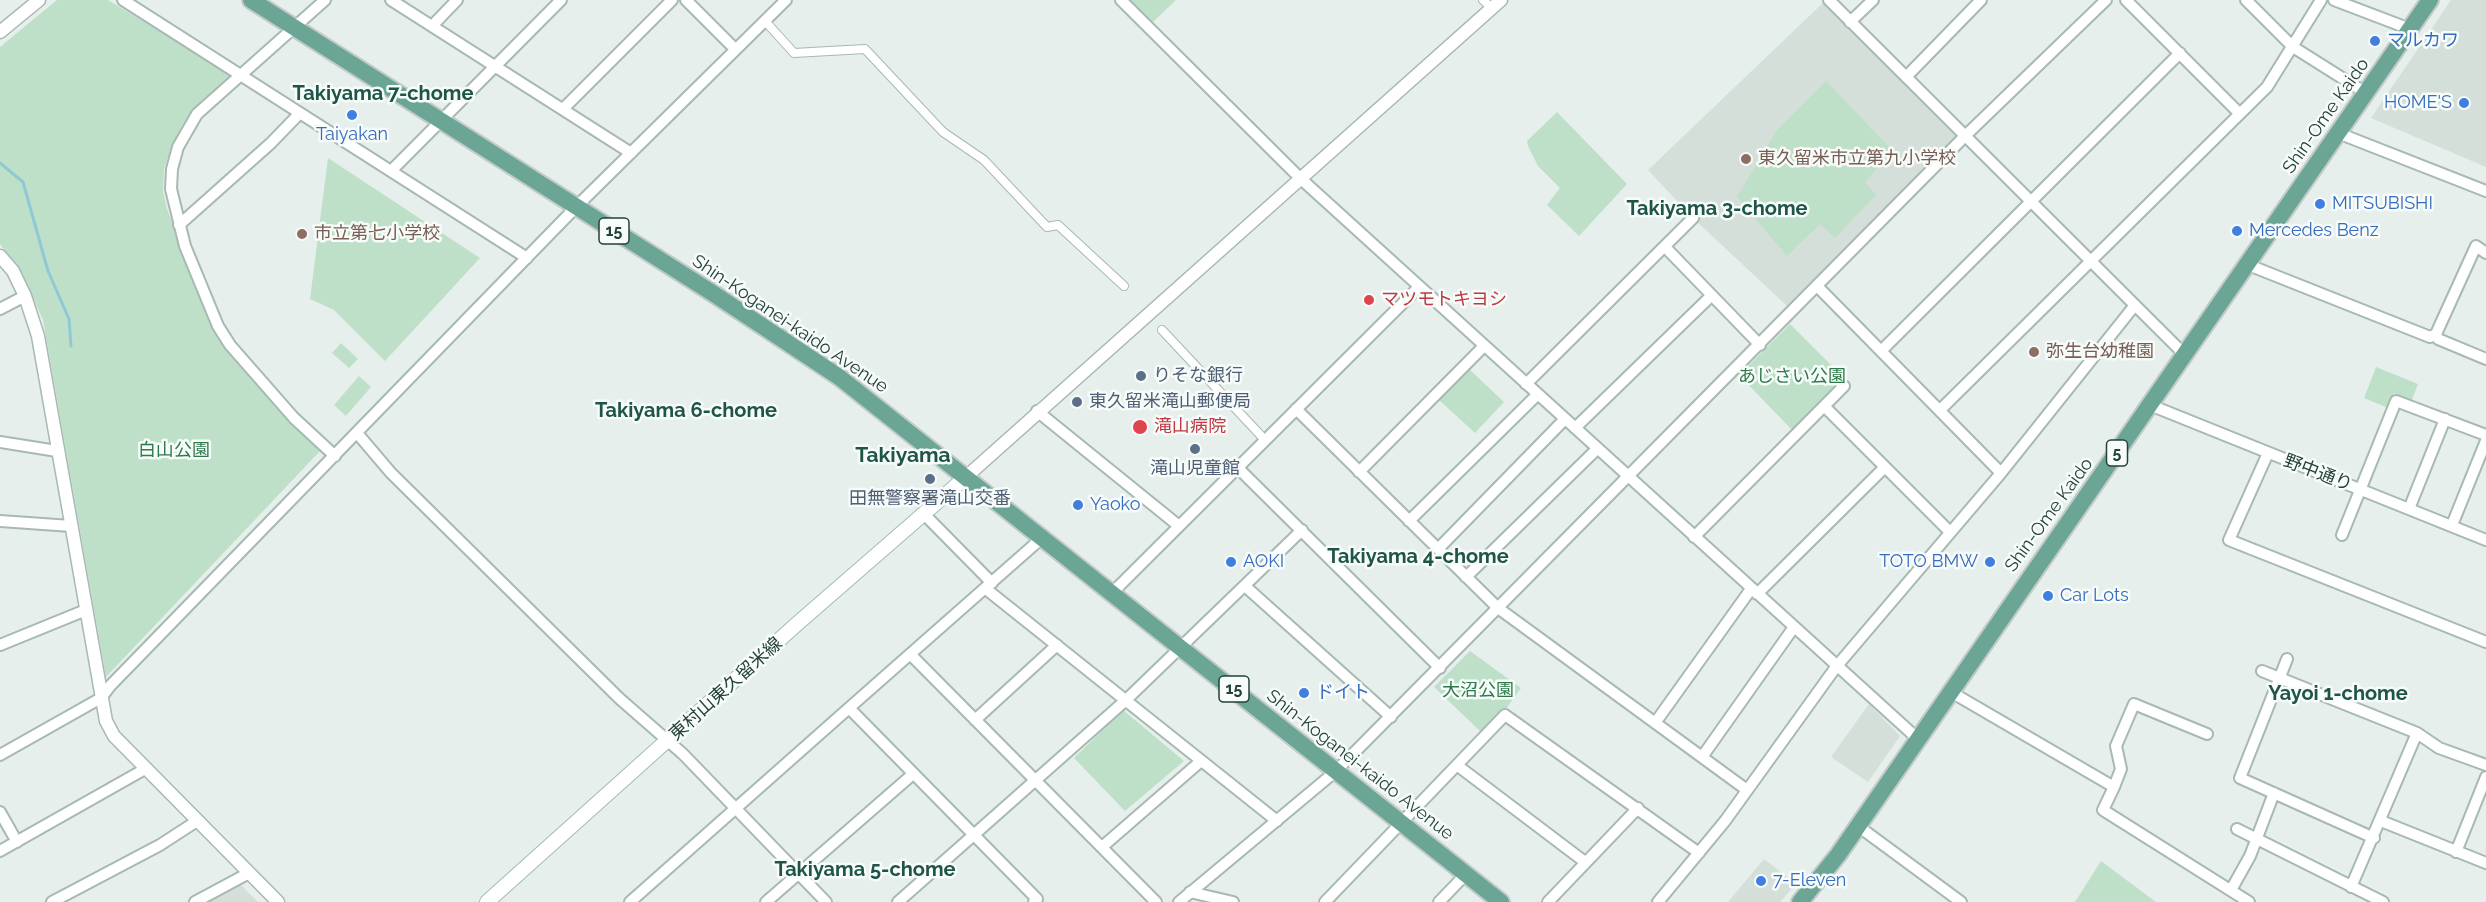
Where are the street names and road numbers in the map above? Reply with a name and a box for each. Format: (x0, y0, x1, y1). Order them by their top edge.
street label: Shin-Ome Kaido (2278, 54, 2374, 178)
road number: 15 (599, 218, 629, 244)
street label: Shin-Koganei-kaido Avenue (688, 250, 892, 398)
road number: 5 (2106, 440, 2128, 466)
street label: 野中通り (2281, 450, 2355, 496)
street label: Shin-Ome Kaido (2000, 454, 2098, 576)
street label: 東村山東久留米線 (665, 633, 787, 745)
road number: 15 (1219, 676, 1249, 702)
street label: Shin-Koganei-kaido Avenue (1262, 685, 1458, 845)

